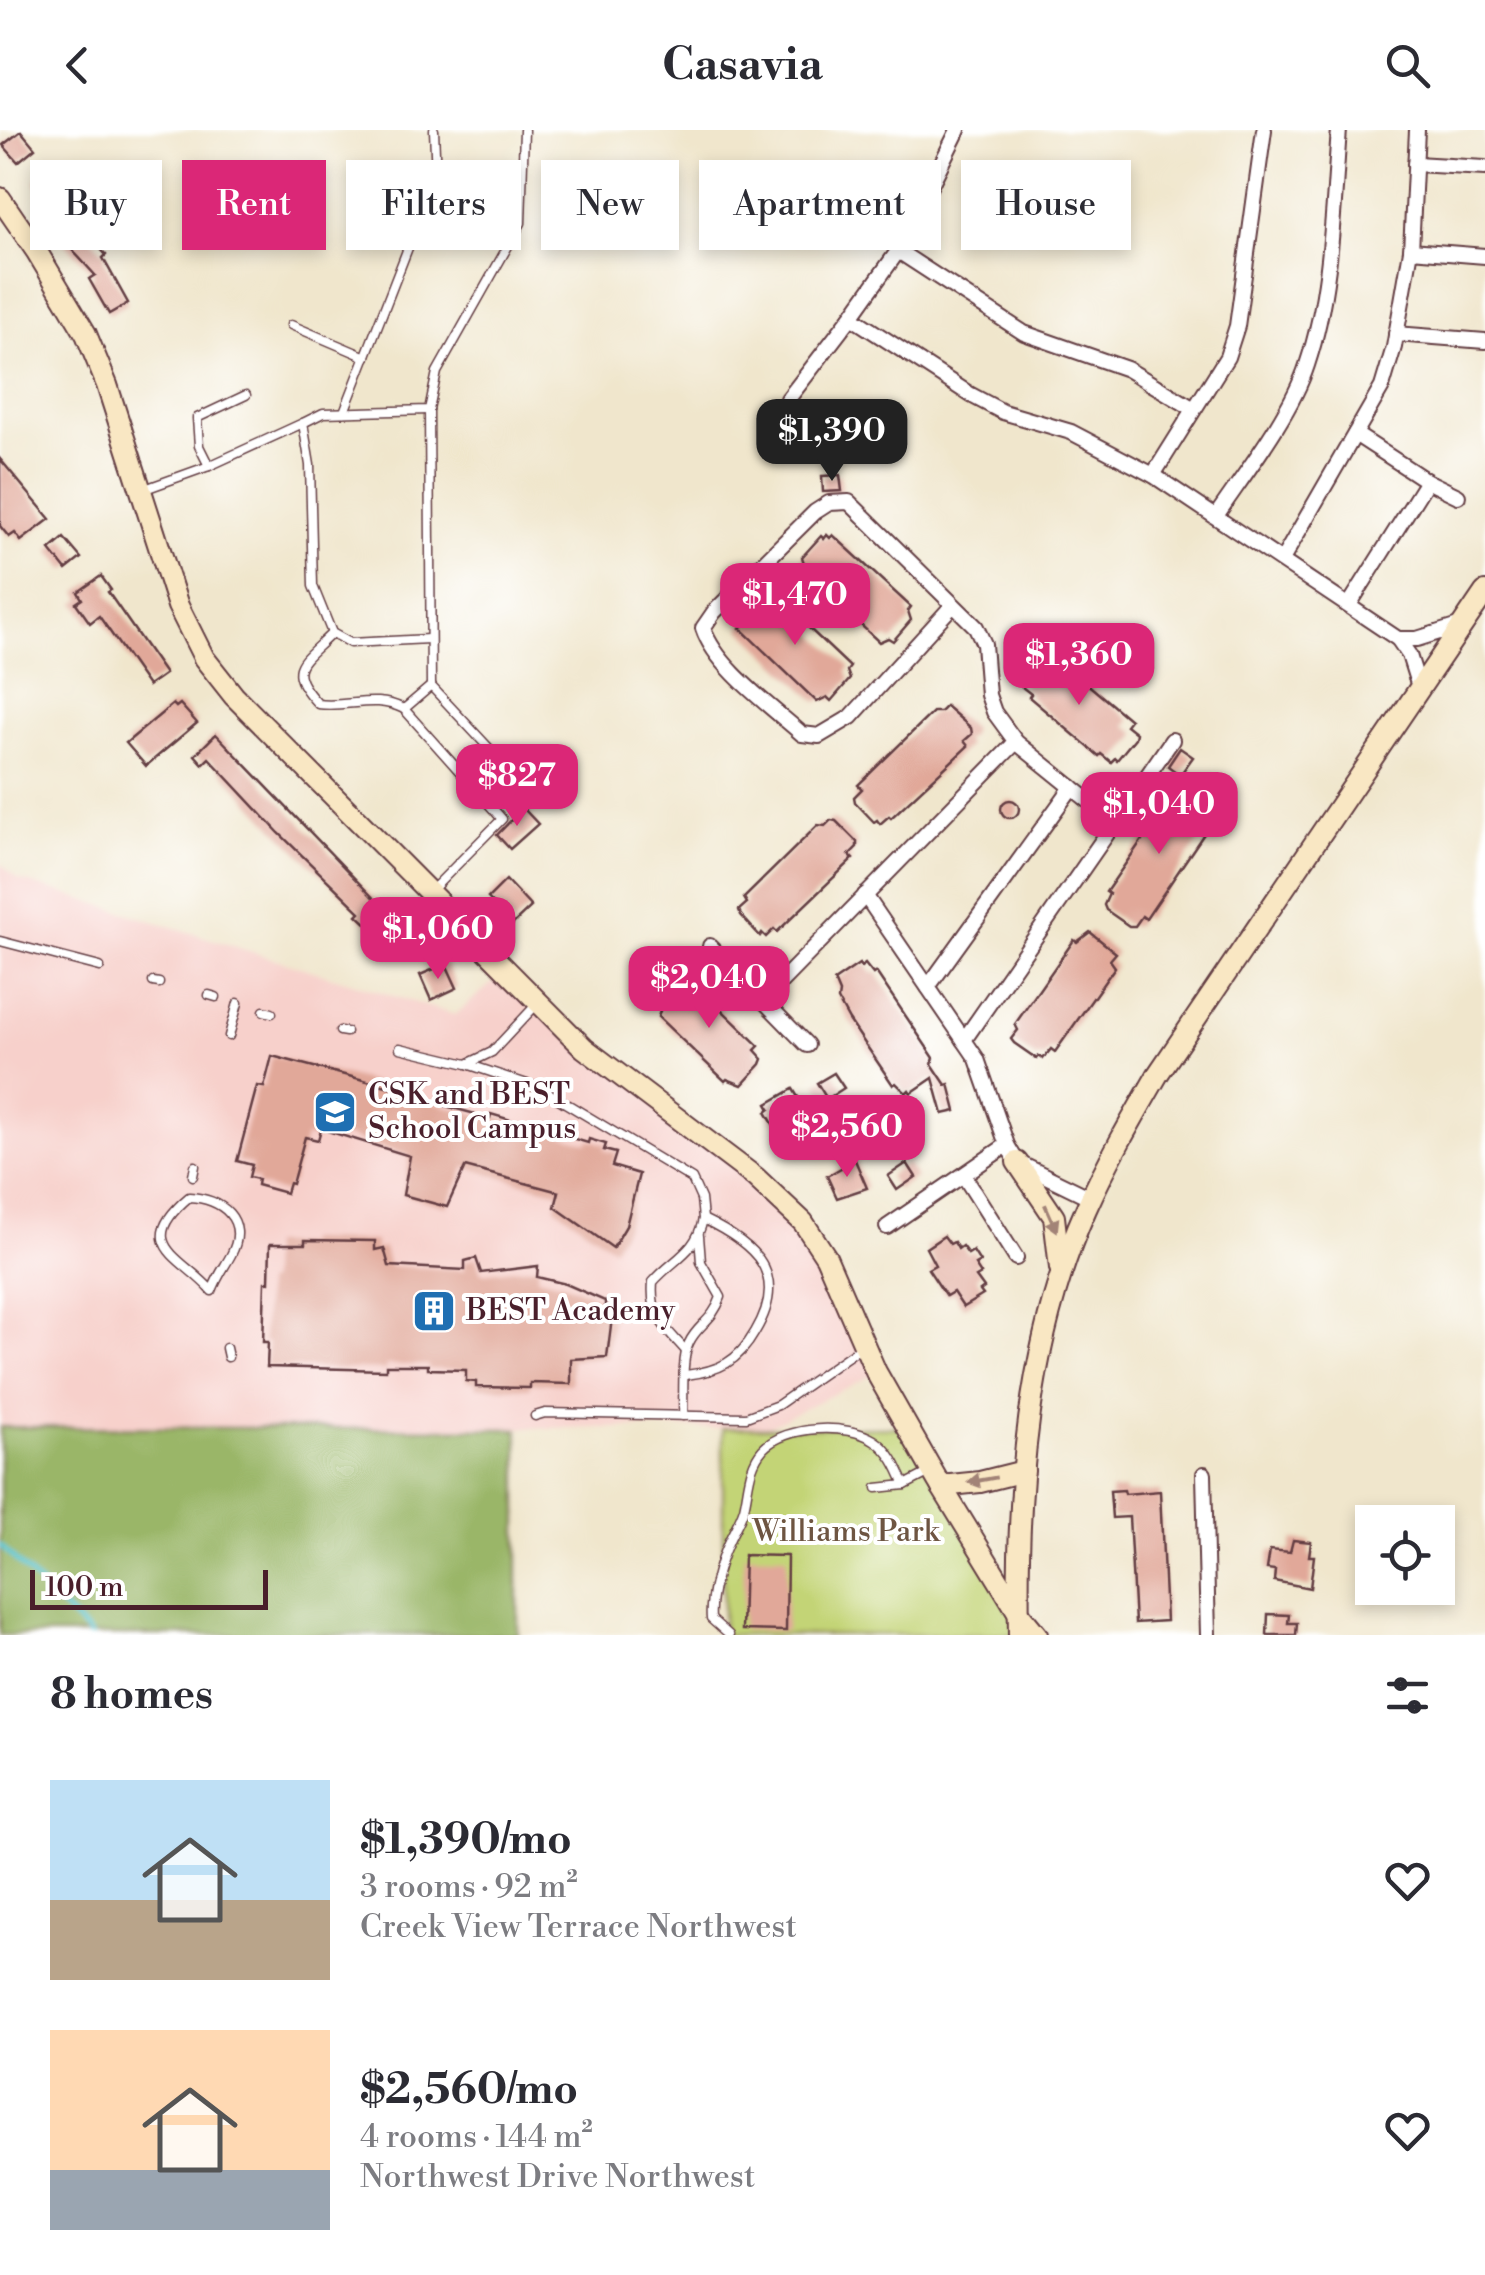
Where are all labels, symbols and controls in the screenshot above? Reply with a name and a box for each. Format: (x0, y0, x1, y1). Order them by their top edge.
text: Casavia (662, 37, 823, 94)
icon: back (50, 38, 105, 93)
icon: search (1380, 38, 1435, 93)
chip: Buy (30, 160, 162, 250)
chip: Rent (182, 160, 326, 250)
chip: Filters (346, 160, 521, 250)
chip: New (541, 160, 679, 250)
chip: Apartment (699, 160, 941, 250)
chip: House (961, 160, 1131, 250)
pin: $1,390 (751, 399, 913, 484)
text: $1,390 (778, 411, 886, 451)
pin: $1,470 (714, 563, 876, 648)
text: $1,470 (742, 575, 848, 615)
pin: $1,360 (998, 623, 1160, 708)
text: $1,360 (1025, 635, 1133, 675)
pin: $827 (458, 744, 576, 829)
text: $827 (478, 756, 556, 796)
pin: $1,040 (1078, 772, 1240, 857)
text: $1,040 (1103, 784, 1215, 824)
pin: $1,060 (357, 897, 519, 982)
text: $1,060 (382, 909, 494, 949)
pin: $2,040 (628, 946, 790, 1031)
text: $2,040 (651, 958, 767, 998)
place label: CSK and BEST School Campus (368, 1076, 576, 1148)
school or university icon: CSK and BEST School Campus (312, 1089, 358, 1135)
pin: $2,560 (766, 1095, 928, 1180)
text: $2,560 (791, 1107, 903, 1147)
one-way arrow (1043, 1203, 1059, 1233)
building icon: BEST Academy (411, 1288, 457, 1334)
place label: BEST Academy (465, 1292, 676, 1330)
one-way arrow (966, 1473, 998, 1488)
map controls (1355, 1505, 1455, 1605)
button: locate (1355, 1505, 1455, 1605)
park label: Williams Park (752, 1513, 941, 1551)
scale bar (30, 1565, 268, 1610)
text: 100 m (45, 1570, 124, 1605)
icon: filters (1380, 1668, 1435, 1723)
text: 8 homes (50, 1669, 213, 1722)
text: $1,390/mo (360, 1814, 572, 1867)
icon: home (130, 1820, 250, 1940)
icon: heart (1380, 1853, 1435, 1908)
text: 3 rooms · 92 m² (360, 1867, 578, 1907)
text: Creek View Terrace Northwest (360, 1907, 797, 1947)
text: $2,560/mo (360, 2064, 578, 2117)
icon: home (130, 2070, 250, 2190)
icon: heart (1380, 2103, 1435, 2158)
text: 4 rooms · 144 m² (360, 2117, 593, 2157)
text: Northwest Drive Northwest (360, 2157, 755, 2197)

